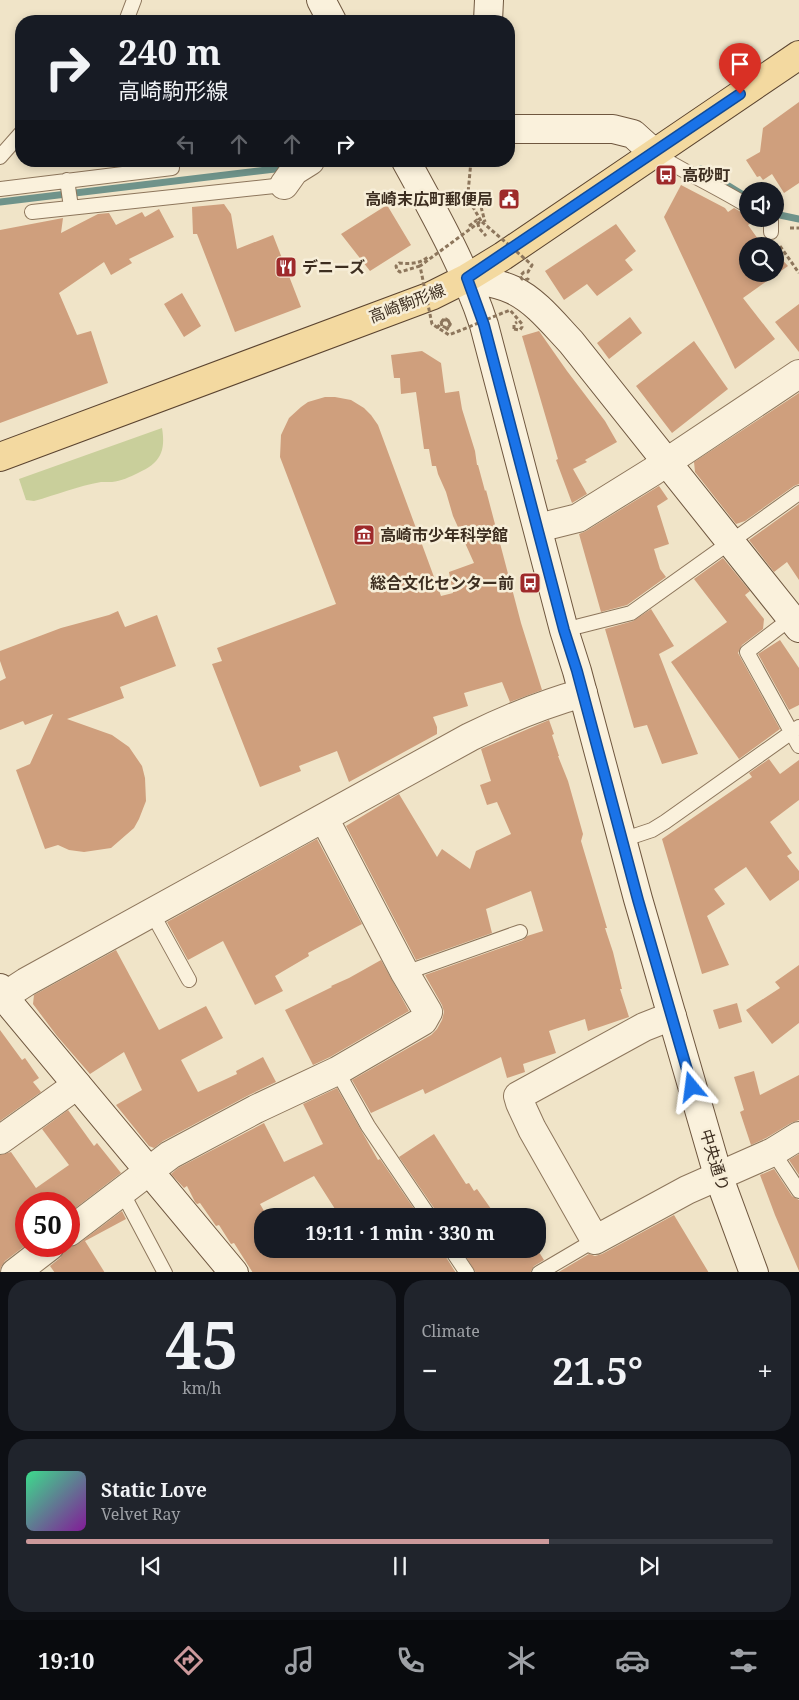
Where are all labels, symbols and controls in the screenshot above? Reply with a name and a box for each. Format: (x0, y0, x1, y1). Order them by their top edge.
text: 240 m (118, 28, 221, 75)
icon: right (35, 35, 100, 100)
pin (719, 43, 761, 94)
icon: arrive (726, 50, 754, 78)
text: 高崎駒形線 (118, 75, 228, 105)
icon: left (172, 130, 200, 158)
icon: ahead (225, 130, 253, 158)
icon: ahead (278, 130, 306, 158)
icon: right (331, 130, 359, 158)
bus stop icon: 高砂町 (654, 163, 678, 187)
place label: 高砂町 (682, 164, 730, 186)
map controls (739, 182, 784, 282)
button: sound (739, 182, 784, 227)
public building icon: 高崎末広町郵便局 (497, 187, 521, 211)
place label: 高崎末広町郵便局 (365, 188, 493, 210)
button: search (739, 237, 784, 282)
restaurant icon: デニーズ (274, 255, 298, 279)
place label: デニーズ (302, 256, 365, 278)
street label: 高崎駒形線 (366, 278, 448, 328)
museum icon: 高崎市少年科学館 (352, 523, 376, 547)
place label: 高崎市少年科学館 (380, 524, 508, 546)
bus stop icon: 総合文化センター前 (518, 571, 542, 595)
place label: 総合文化センター前 (370, 572, 514, 594)
position arrow (665, 1060, 717, 1112)
street label: 中央通り (695, 1126, 735, 1194)
speed limit sign: 50 (15, 1192, 80, 1257)
text: 19:11 · 1 min · 330 m (305, 1220, 495, 1246)
text: 45 (165, 1300, 238, 1388)
text: Climate (422, 1320, 480, 1342)
text: 21.5° (552, 1344, 643, 1396)
text: − (422, 1351, 438, 1389)
text: + (757, 1351, 773, 1389)
text: km/h (182, 1377, 221, 1399)
text: Static Love (101, 1477, 207, 1503)
text: Velvet Ray (101, 1503, 180, 1525)
icon: previous (137, 1552, 165, 1580)
icon: pause (386, 1552, 414, 1580)
icon: next (635, 1552, 663, 1580)
icon: directions (171, 1643, 206, 1678)
icon: music (282, 1643, 317, 1678)
icon: phone (393, 1643, 428, 1678)
icon: climate (504, 1643, 539, 1678)
icon: car (615, 1643, 650, 1678)
icon: filters (726, 1643, 761, 1678)
text: 19:10 (38, 1645, 94, 1675)

